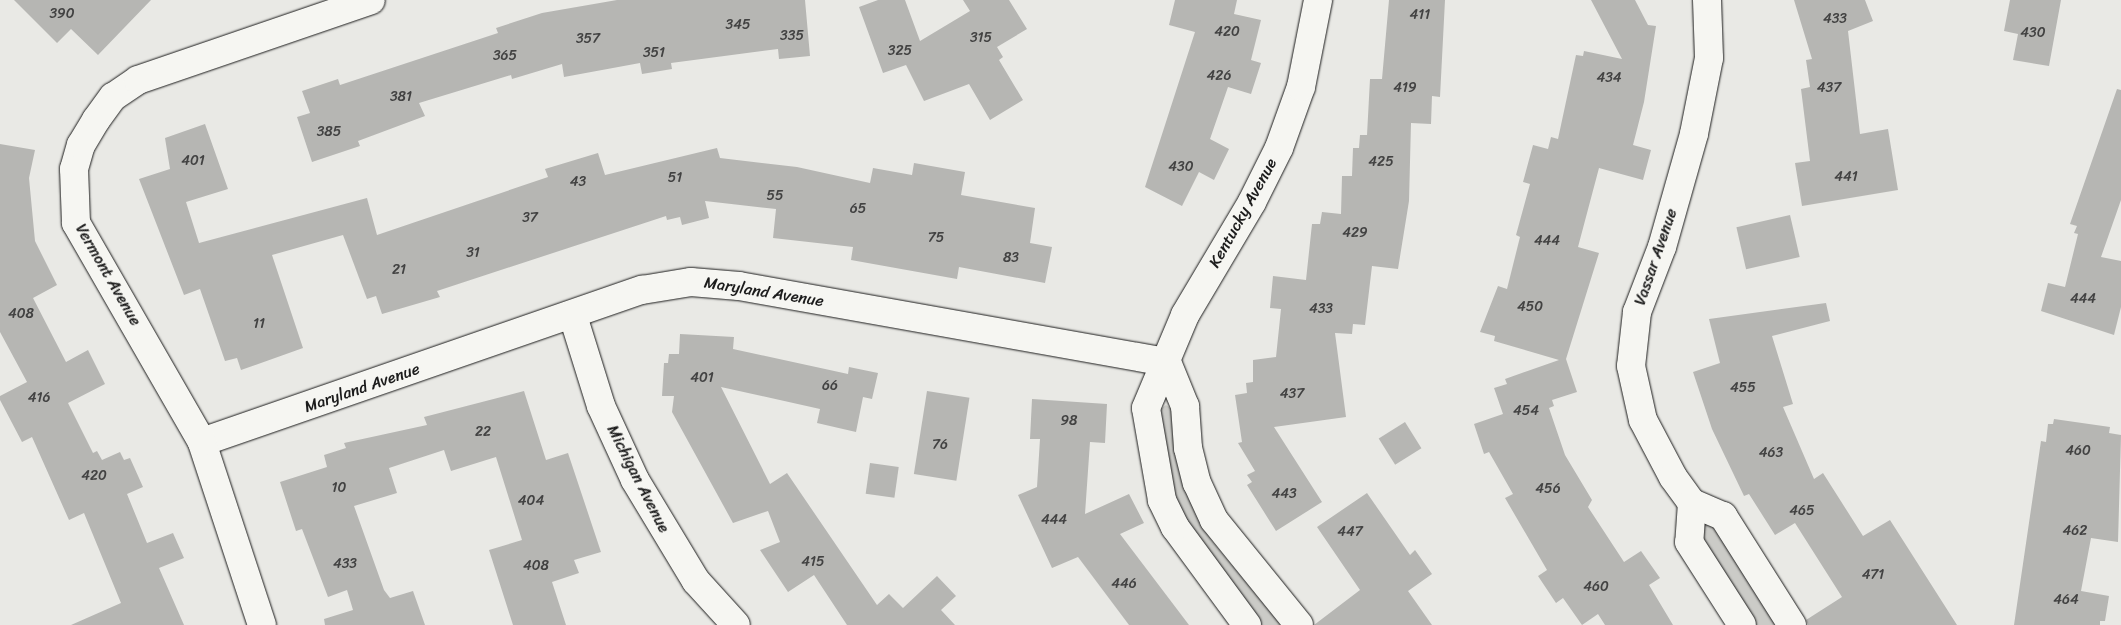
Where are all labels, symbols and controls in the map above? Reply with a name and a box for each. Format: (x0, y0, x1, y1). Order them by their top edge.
house number: 390 (49, 6, 75, 22)
house number: 411 (1410, 7, 1430, 23)
house number: 433 (1823, 11, 1847, 27)
house number: 345 (726, 17, 750, 33)
house number: 420 (1214, 24, 1240, 40)
house number: 430 (2020, 25, 2046, 41)
house number: 335 (780, 28, 804, 44)
house number: 315 (970, 30, 992, 46)
house number: 357 (576, 31, 600, 47)
house number: 325 (888, 43, 912, 59)
house number: 351 (643, 45, 665, 61)
house number: 365 (493, 48, 517, 64)
house number: 426 (1207, 68, 1231, 84)
house number: 434 (1596, 70, 1622, 86)
house number: 419 (1393, 80, 1417, 96)
house number: 437 (1817, 80, 1841, 96)
house number: 381 (390, 89, 412, 105)
house number: 385 (317, 124, 341, 140)
house number: 401 (181, 153, 205, 169)
house number: 425 (1368, 154, 1394, 170)
street label: Kentucky Avenue (1205, 155, 1281, 271)
house number: 430 (1168, 159, 1194, 175)
house number: 441 (1834, 169, 1858, 185)
house number: 51 (668, 170, 682, 186)
house number: 43 (570, 174, 586, 190)
house number: 55 (766, 188, 784, 204)
house number: 65 (850, 201, 866, 217)
street label: Vassar Avenue (1630, 206, 1682, 308)
house number: 37 (522, 210, 538, 226)
street label: Vermont Avenue (71, 221, 145, 329)
house number: 429 (1342, 225, 1368, 241)
house number: 75 (928, 230, 944, 246)
house number: 444 (1534, 233, 1560, 249)
house number: 31 (466, 245, 480, 261)
house number: 83 (1003, 250, 1019, 266)
house number: 21 (392, 262, 406, 278)
street label: Maryland Avenue (703, 273, 825, 311)
house number: 444 (2070, 291, 2096, 307)
house number: 450 (1517, 299, 1543, 315)
house number: 433 (1309, 301, 1333, 317)
house number: 408 (8, 306, 34, 322)
house number: 11 (253, 316, 265, 332)
street label: Maryland Avenue (302, 359, 422, 417)
house number: 401 (690, 370, 714, 386)
house number: 66 (822, 378, 838, 394)
house number: 455 (1730, 380, 1756, 396)
house number: 437 (1280, 386, 1304, 402)
house number: 416 (28, 390, 50, 406)
house number: 454 (1513, 403, 1539, 419)
house number: 98 (1060, 413, 1078, 429)
street label: Michigan Avenue (603, 422, 673, 536)
house number: 22 (475, 424, 491, 440)
house number: 76 (932, 437, 948, 453)
house number: 460 (2065, 443, 2091, 459)
house number: 463 (1759, 445, 1783, 461)
house number: 420 (81, 468, 107, 484)
house number: 10 (332, 480, 346, 496)
house number: 456 (1535, 481, 1561, 497)
house number: 443 (1271, 486, 1297, 502)
house number: 404 (518, 493, 544, 509)
house number: 465 (1789, 503, 1815, 519)
house number: 444 (1041, 512, 1067, 528)
house number: 462 (2063, 523, 2087, 539)
house number: 447 (1337, 524, 1363, 540)
house number: 415 (801, 554, 825, 570)
house number: 433 (333, 556, 357, 572)
house number: 408 (523, 558, 549, 574)
house number: 471 (1862, 567, 1884, 583)
house number: 446 (1111, 576, 1137, 592)
house number: 460 (1583, 579, 1609, 595)
house number: 464 (2053, 592, 2079, 608)

